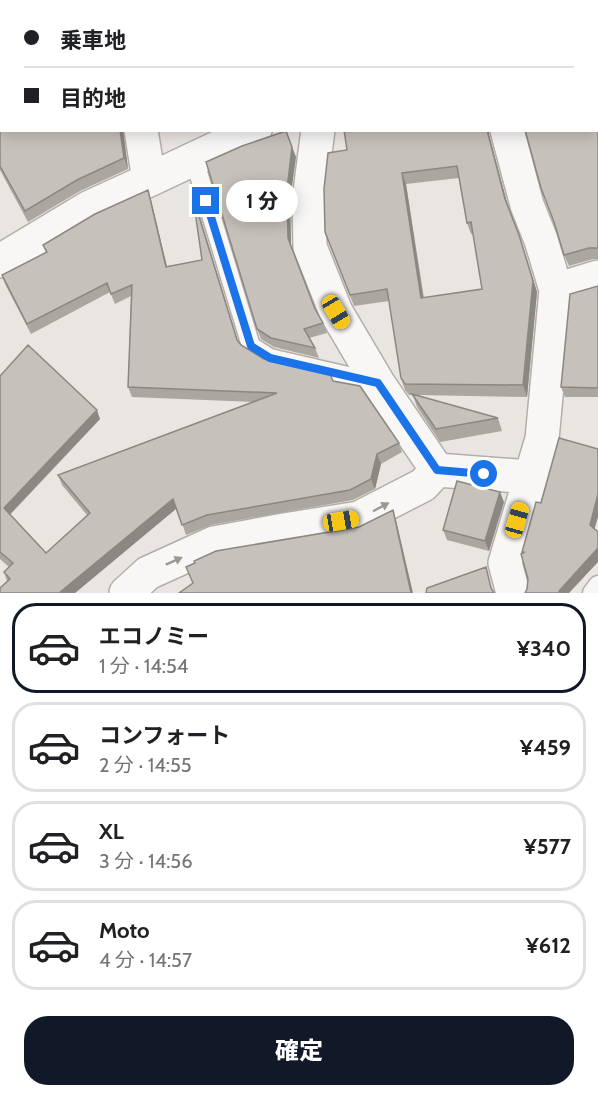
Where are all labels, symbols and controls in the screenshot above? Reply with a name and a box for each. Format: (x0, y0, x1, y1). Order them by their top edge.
text: 乗車地 (60, 27, 126, 54)
text: 目的地 (60, 85, 126, 112)
callout: 1 分 (227, 180, 299, 222)
route end (192, 187, 219, 214)
text: 1 分 (246, 189, 278, 213)
car (319, 292, 353, 332)
route start (470, 460, 497, 487)
car (503, 500, 531, 540)
one-way arrow (373, 502, 390, 512)
car (322, 509, 360, 533)
one-way arrow (165, 556, 183, 565)
icon: car (27, 621, 81, 675)
text: エコノミー (99, 623, 209, 650)
text: ¥340 (517, 635, 571, 662)
text: 1 分 · 14:54 (99, 654, 188, 678)
icon: car (27, 720, 81, 774)
text: コンフォート (99, 722, 230, 749)
text: ¥459 (520, 734, 571, 761)
text: 2 分 · 14:55 (99, 753, 192, 777)
text: XL (99, 818, 124, 845)
icon: car (27, 819, 81, 873)
text: ¥577 (523, 833, 571, 860)
text: 3 分 · 14:56 (99, 849, 193, 873)
text: Moto (99, 917, 150, 944)
icon: car (27, 918, 81, 972)
text: ¥612 (526, 932, 571, 959)
text: 4 分 · 14:57 (99, 948, 192, 972)
button: 確定 (24, 1016, 574, 1085)

